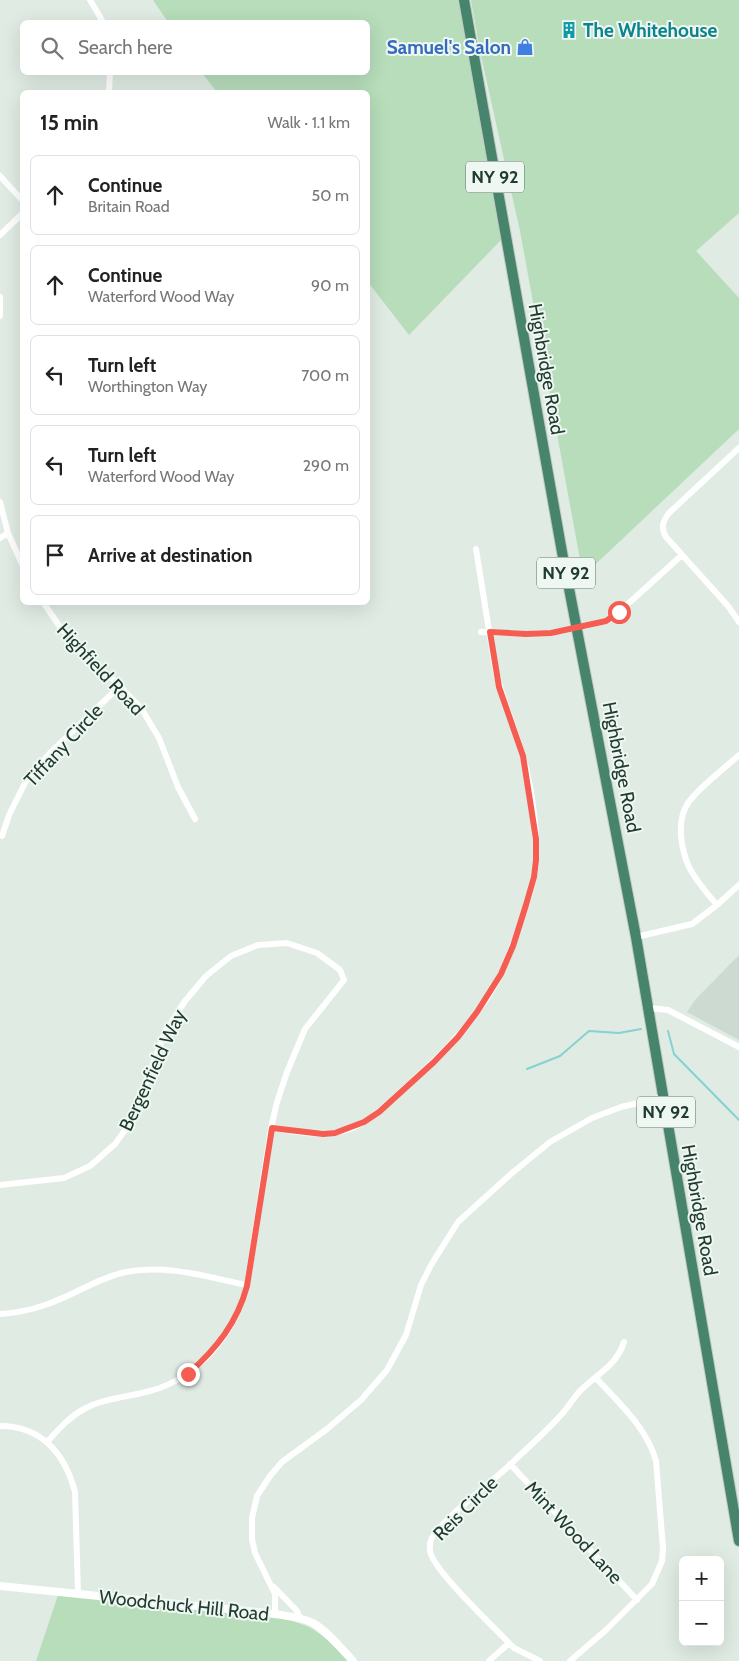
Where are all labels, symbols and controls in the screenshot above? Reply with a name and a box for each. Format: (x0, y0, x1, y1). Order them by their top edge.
place label: The Whitehouse (583, 19, 717, 42)
search box (20, 20, 370, 75)
building icon: The Whitehouse (559, 20, 579, 40)
icon: search (38, 34, 66, 62)
text: Search here (78, 36, 172, 59)
place label: Samuel's Salon (387, 36, 511, 59)
shop icon: Samuel's Salon (515, 37, 535, 57)
text: 15 min (40, 110, 99, 135)
text: Walk · 1.1 km (268, 113, 350, 132)
road number: NY 92 (466, 162, 524, 192)
text: Continue (88, 174, 162, 197)
icon: ahead (41, 181, 69, 209)
text: 50 m (312, 186, 349, 205)
text: Britain Road (88, 197, 170, 216)
text: Continue (88, 264, 162, 287)
icon: ahead (41, 271, 69, 299)
text: 90 m (311, 276, 349, 295)
text: Waterford Wood Way (88, 287, 234, 306)
street label: Highbridge Road (524, 302, 569, 436)
text: Turn left (88, 354, 156, 377)
icon: left (41, 361, 69, 389)
text: 700 m (301, 366, 349, 385)
text: Worthington Way (88, 377, 207, 396)
text: Turn left (88, 444, 156, 467)
icon: left (41, 451, 69, 479)
text: 290 m (303, 456, 349, 475)
text: Waterford Wood Way (88, 467, 234, 486)
icon: arrive (41, 541, 69, 569)
text: Arrive at destination (88, 544, 252, 567)
road number: NY 92 (537, 558, 595, 588)
route start (608, 601, 631, 624)
street label: Highfield Road (52, 619, 149, 720)
street label: Tiffany Circle (19, 699, 108, 791)
street label: Highbridge Road (598, 700, 645, 834)
street label: Bergenfield Way (114, 1005, 191, 1135)
road number: NY 92 (637, 1096, 695, 1128)
street label: Highbridge Road (677, 1143, 722, 1277)
route end (177, 1363, 200, 1386)
street label: Reis Circle (428, 1471, 503, 1545)
street label: Mint Wood Lane (520, 1476, 627, 1589)
map controls (679, 1556, 724, 1646)
button: + (679, 1556, 724, 1601)
street label: Woodchuck Hill Road (98, 1585, 270, 1626)
button: − (679, 1601, 724, 1646)

